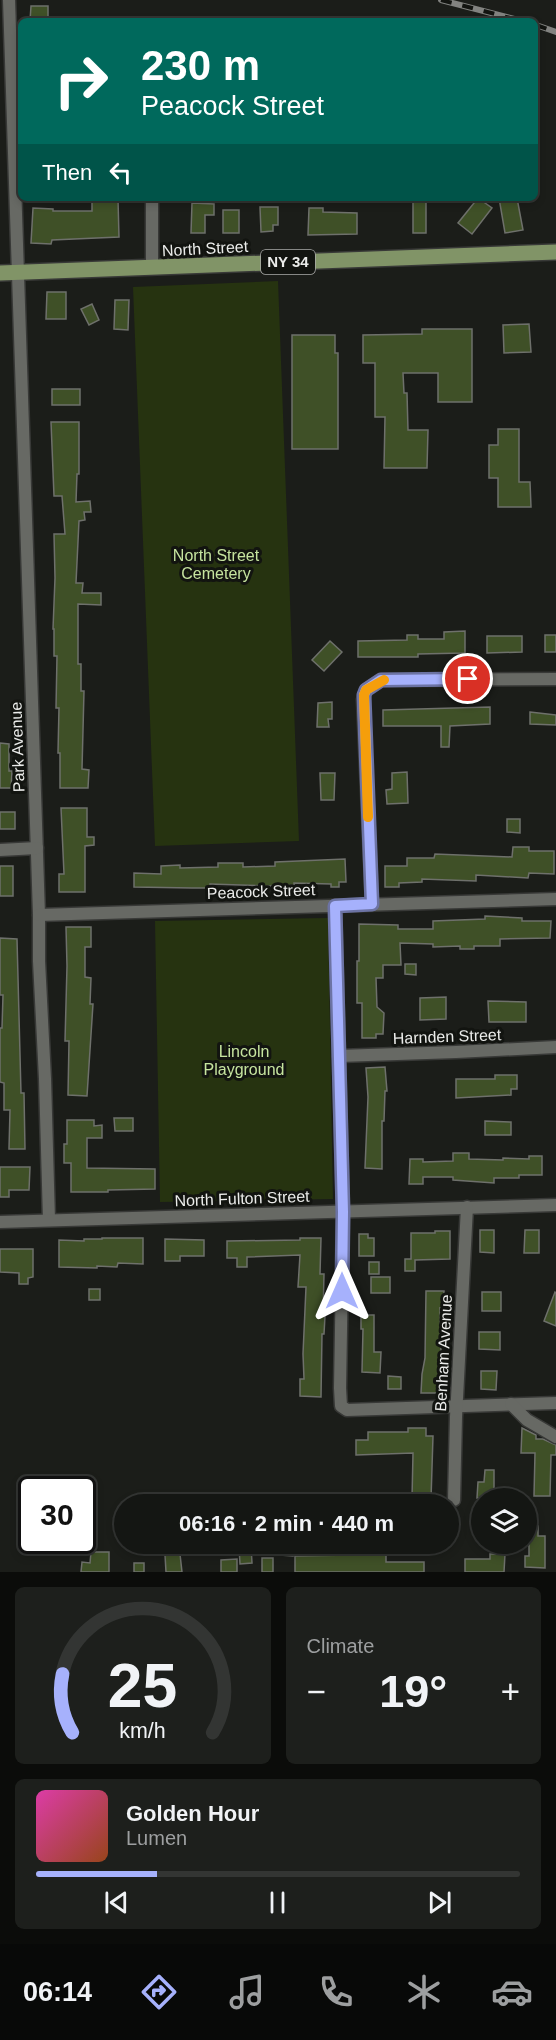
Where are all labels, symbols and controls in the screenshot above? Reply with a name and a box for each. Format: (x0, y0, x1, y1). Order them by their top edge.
icon: right (42, 42, 120, 120)
text: 230 m (141, 42, 260, 89)
text: Peacock Street (141, 91, 324, 121)
icon: left (104, 156, 137, 189)
text: Then (42, 160, 92, 185)
street label: North Street (162, 238, 249, 259)
road number: NY 34 (261, 250, 315, 274)
park label: North Street Cemetery (173, 547, 260, 582)
pin (442, 653, 493, 704)
icon: arrive (451, 662, 484, 695)
street label: Park Avenue (7, 701, 28, 792)
street label: Peacock Street (207, 881, 316, 902)
street label: Harnden Street (392, 1026, 502, 1047)
park label: Lincoln Playground (204, 1043, 284, 1078)
street label: North Fulton Street (174, 1188, 310, 1209)
position arrow (310, 1259, 374, 1323)
street label: Benham Avenue (432, 1294, 455, 1412)
speed limit sign: 30 (18, 1476, 96, 1554)
map controls (471, 1488, 537, 1554)
button: layers (471, 1488, 537, 1554)
text: 06:16 · 2 min · 440 m (179, 1511, 394, 1536)
text: Climate (307, 1635, 374, 1657)
text: 25 (108, 1651, 177, 1720)
text: 19° (379, 1666, 447, 1717)
text: − (307, 1673, 326, 1710)
text: + (501, 1673, 520, 1710)
text: km/h (120, 1719, 166, 1743)
text: Golden Hour (126, 1801, 259, 1826)
text: Lumen (126, 1827, 187, 1849)
icon: previous (100, 1886, 133, 1919)
icon: pause (261, 1886, 294, 1919)
icon: next (423, 1886, 456, 1919)
icon: directions (138, 1971, 180, 2013)
icon: music (226, 1971, 268, 2013)
icon: phone (315, 1971, 357, 2013)
icon: climate (403, 1971, 445, 2013)
icon: car (491, 1971, 533, 2013)
text: 06:14 (23, 1977, 92, 2007)

